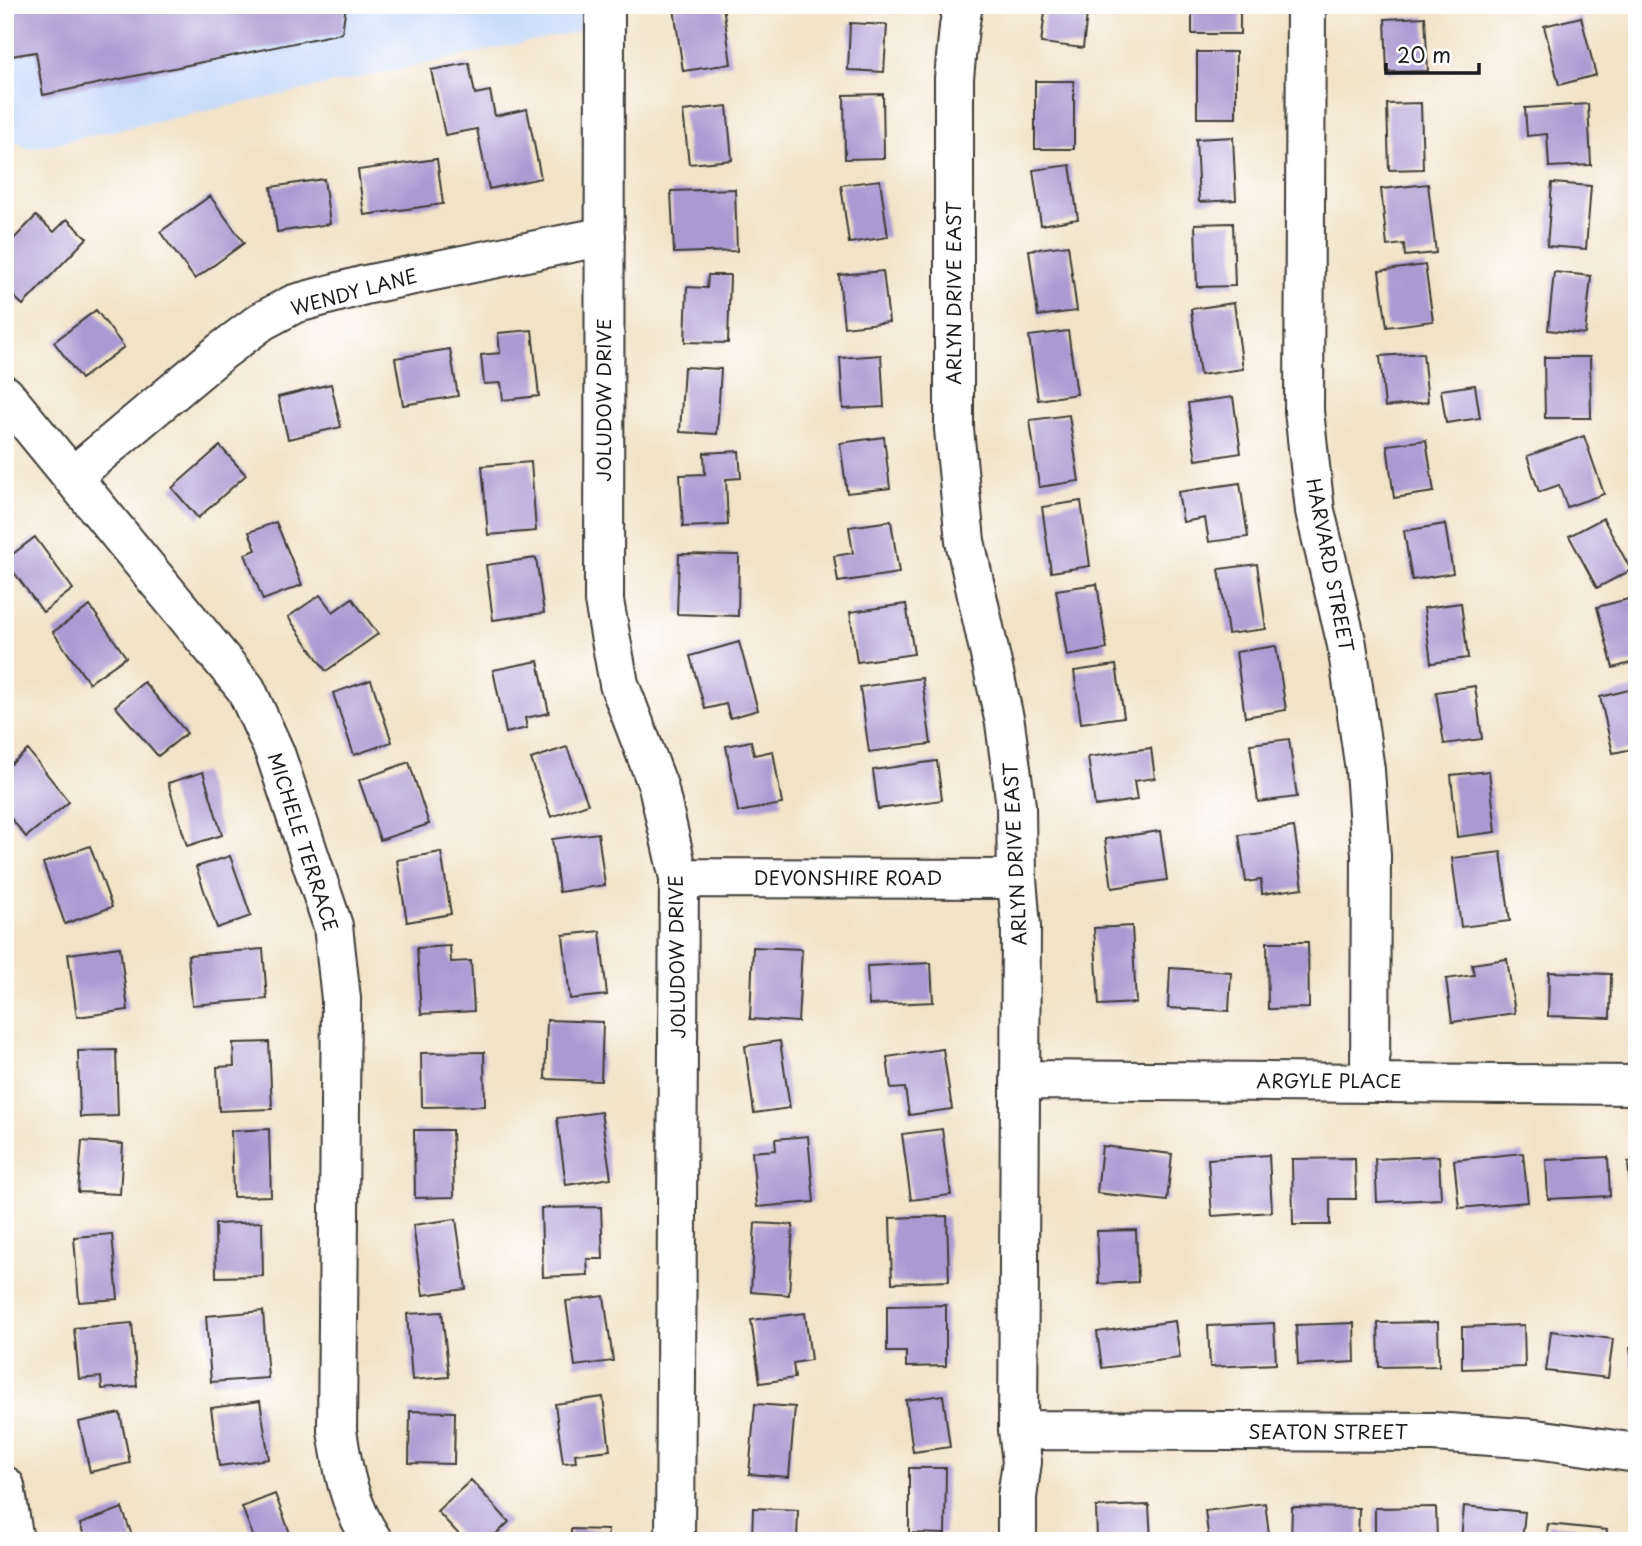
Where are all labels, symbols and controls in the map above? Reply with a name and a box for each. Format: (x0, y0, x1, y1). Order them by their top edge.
scale bar (1386, 32, 1479, 76)
text: 20 m (1397, 38, 1451, 70)
street label: ARLYN DRIVE EAST (939, 201, 967, 385)
street label: WENDY LANE (287, 261, 420, 321)
street label: JOLUDOW DRIVE (589, 318, 617, 482)
street label: HARVARD STREET (1300, 475, 1362, 654)
street label: MICHELE TERRACE (262, 749, 346, 935)
street label: ARLYN DRIVE EAST (995, 762, 1033, 946)
street label: DEVONSHIRE ROAD (754, 863, 942, 891)
street label: JOLUDOW DRIVE (661, 875, 691, 1039)
street label: ARGYLE PLACE (1256, 1066, 1402, 1094)
street label: SEATON STREET (1248, 1417, 1408, 1445)

